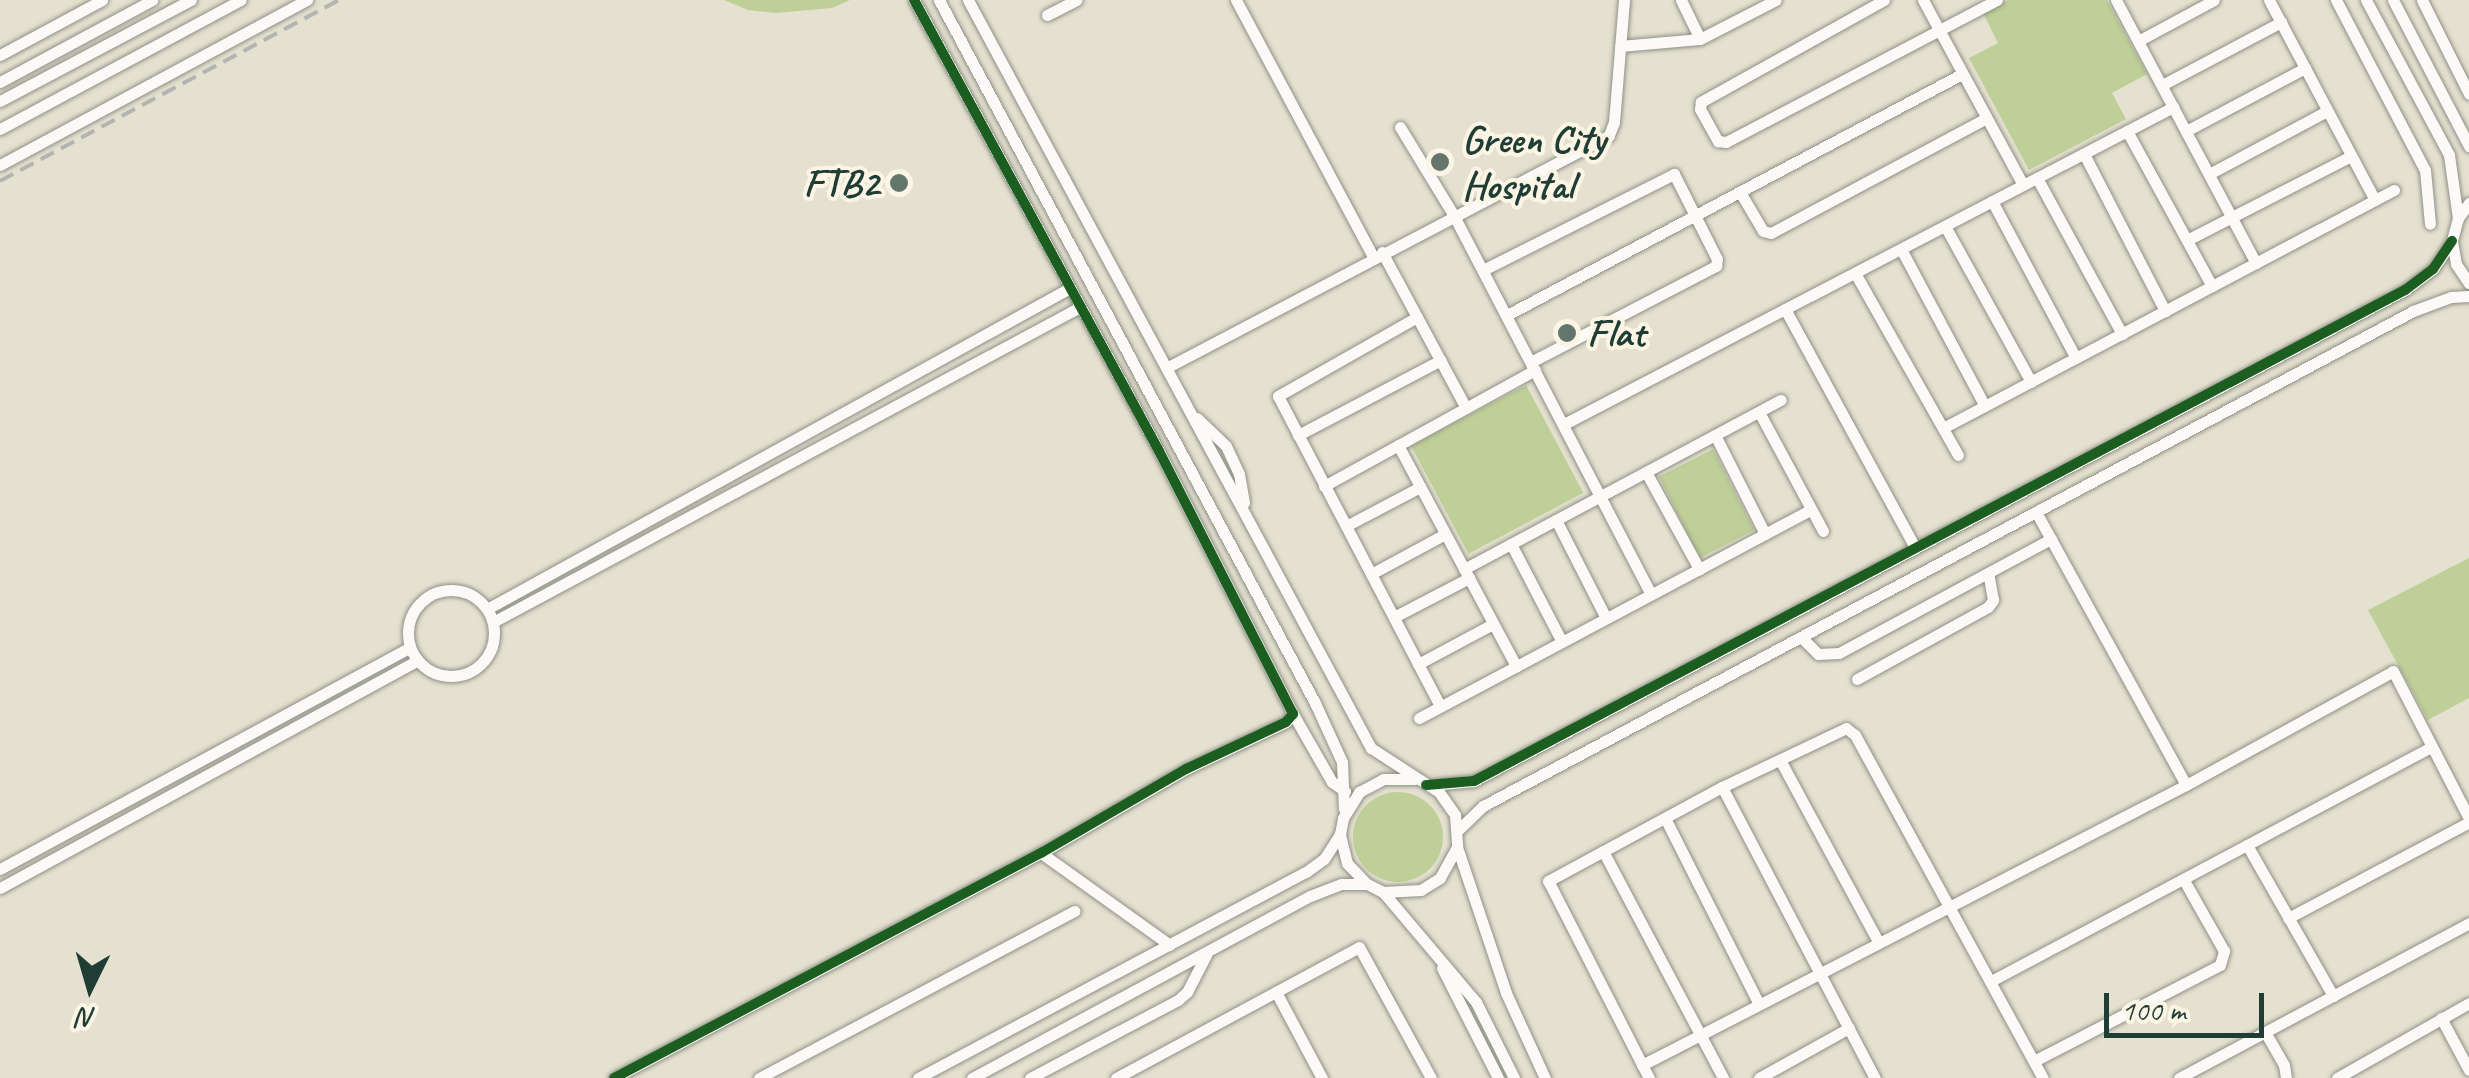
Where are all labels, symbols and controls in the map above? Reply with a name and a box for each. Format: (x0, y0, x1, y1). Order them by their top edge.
place label: Green City Hospital (1462, 115, 1605, 209)
marker: Green City Hospital (1427, 149, 1453, 175)
place label: FTB2 (804, 159, 879, 207)
marker: FTB2 (888, 172, 910, 194)
place label: Flat (1587, 309, 1645, 357)
marker: Flat (1556, 322, 1578, 344)
north arrow (40, 938, 140, 1038)
scale bar (2109, 973, 2269, 1035)
text: 100 m (2121, 991, 2186, 1029)
text: N (77, 1000, 98, 1037)

